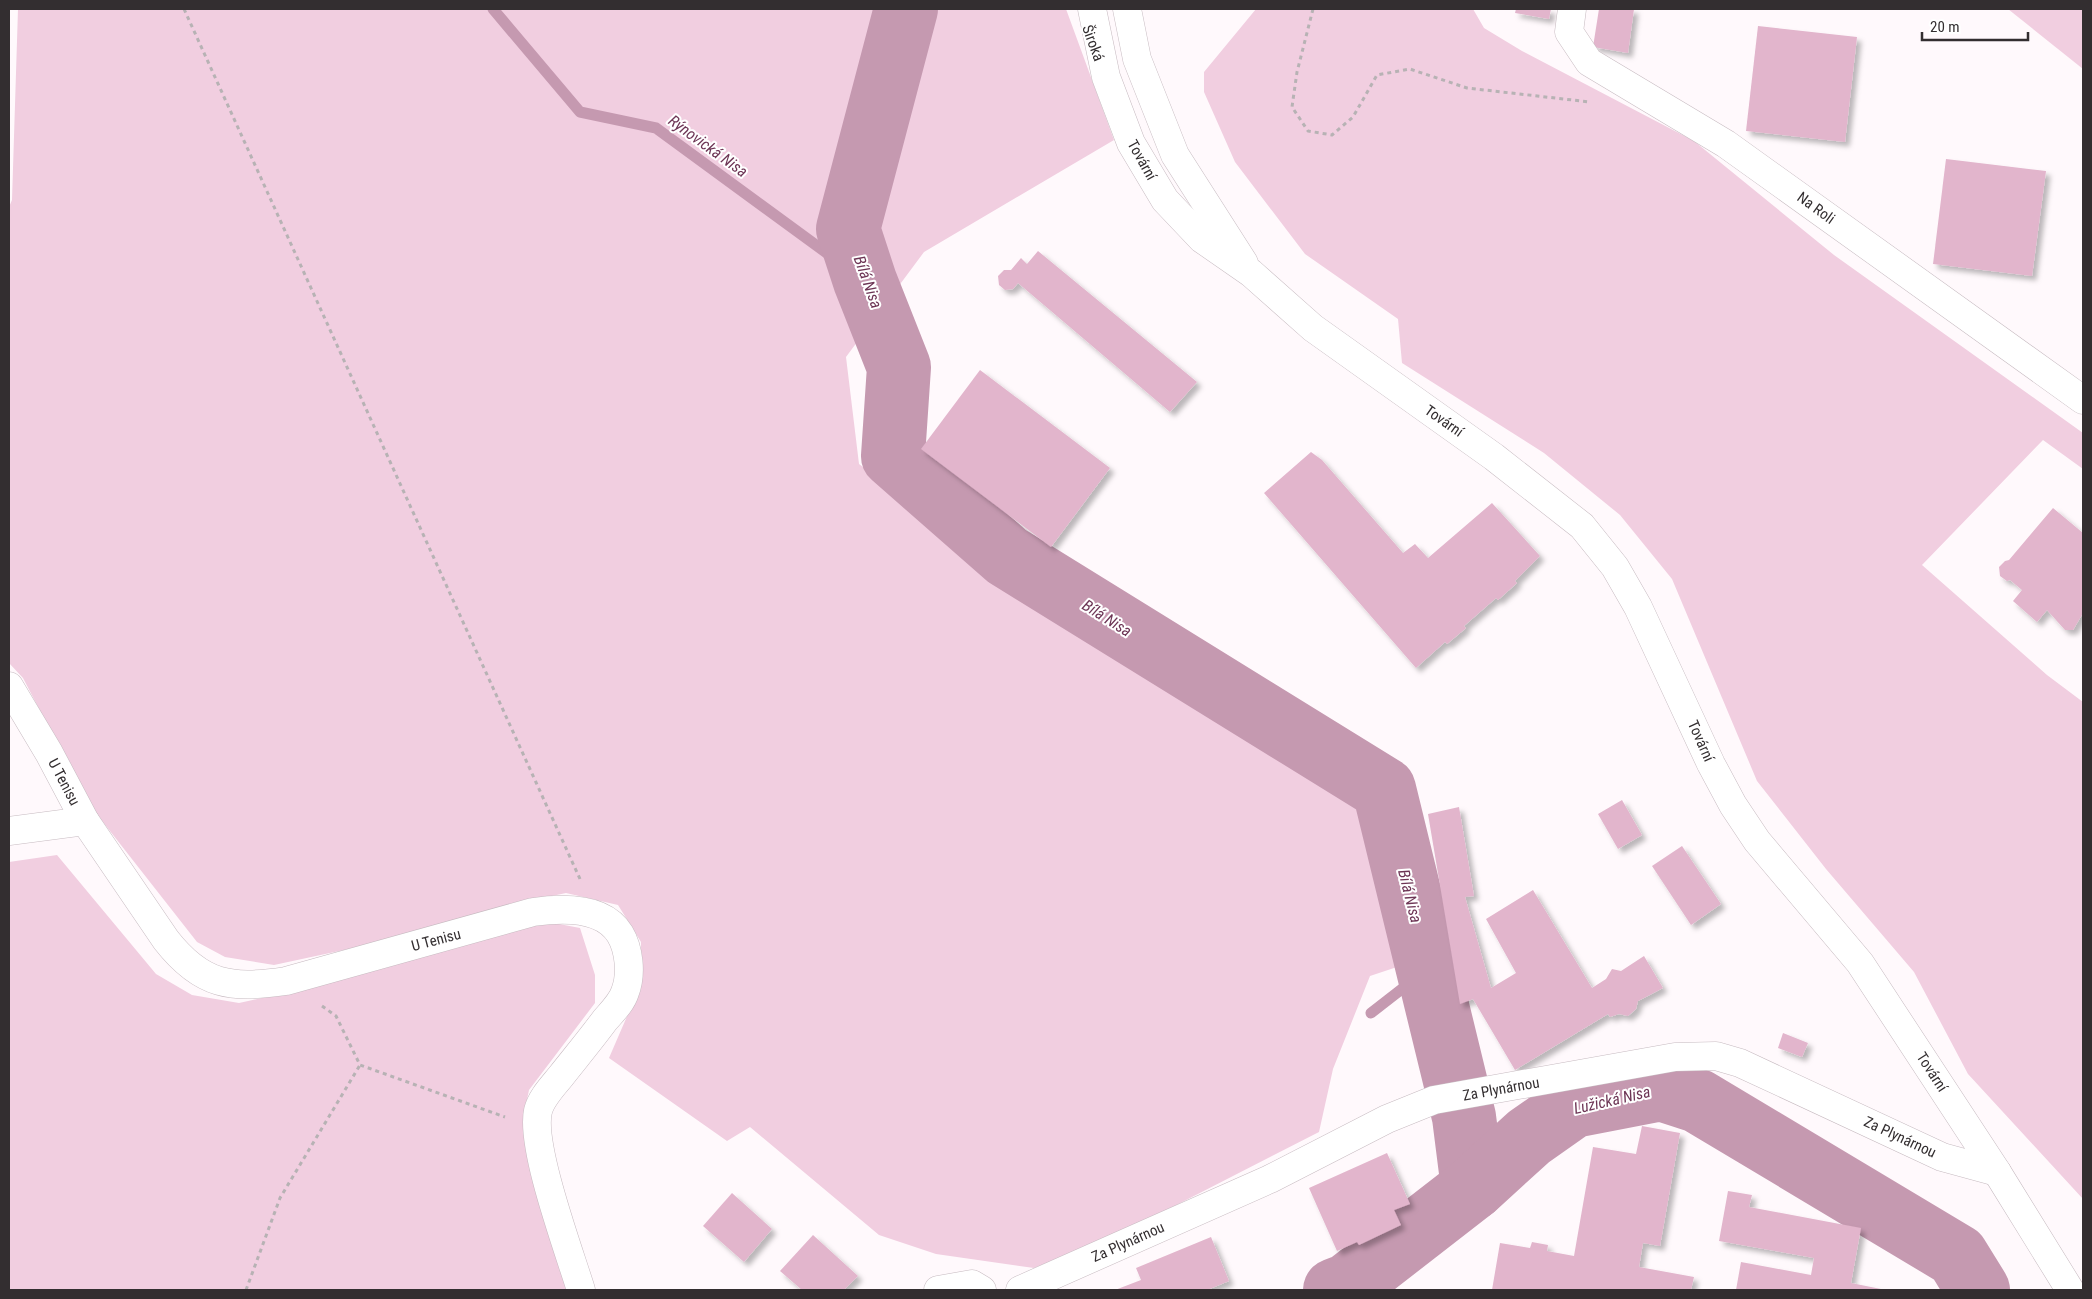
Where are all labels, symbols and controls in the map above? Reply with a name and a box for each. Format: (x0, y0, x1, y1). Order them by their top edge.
scale bar (1922, 10, 2028, 42)
text: 20 m (1930, 18, 1960, 36)
street label: Široká (1078, 22, 1108, 64)
water label: Rýnovická Nisa (665, 111, 751, 181)
street label: Tovární (1124, 137, 1161, 185)
street label: Na Roli (1794, 188, 1838, 228)
water label: Bílá Nisa (850, 253, 886, 311)
street label: Tovární (1421, 401, 1468, 442)
water label: Bílá Nisa (1079, 596, 1135, 640)
street label: Tovární (1684, 718, 1719, 766)
street label: U Tenisu (44, 755, 84, 809)
water label: Bílá Nisa (1394, 867, 1426, 925)
street label: U Tenisu (409, 925, 463, 955)
street label: Tovární (1913, 1049, 1952, 1096)
street label: Za Plynárnou (1461, 1073, 1541, 1105)
water label: Lužická Nisa (1572, 1082, 1652, 1118)
street label: Za Plynárnou (1861, 1112, 1939, 1162)
street label: Za Plynárnou (1089, 1218, 1167, 1266)

